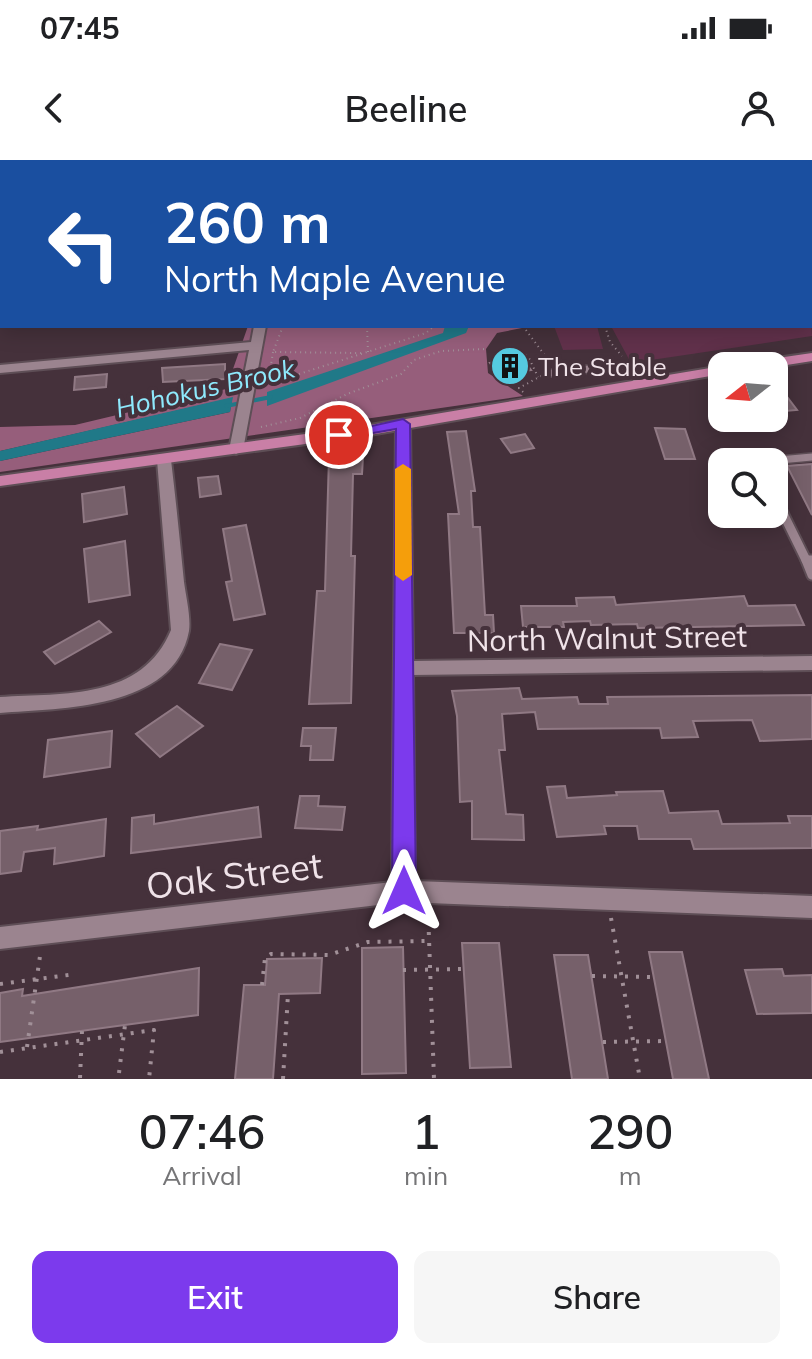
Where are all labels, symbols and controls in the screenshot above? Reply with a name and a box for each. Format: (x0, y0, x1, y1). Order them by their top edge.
text: 07:45 (40, 9, 119, 47)
icon: back (32, 86, 76, 130)
text: Beeline (345, 86, 467, 131)
icon: person (736, 86, 780, 130)
text: 260 m (164, 187, 331, 257)
icon: left (32, 192, 136, 296)
text: North Maple Avenue (164, 256, 506, 301)
building icon: The Stable (489, 345, 531, 387)
place label: The Stable (538, 350, 667, 383)
water label: Hohokus Brook (112, 351, 298, 425)
north arrow (708, 352, 788, 432)
map controls (708, 352, 788, 528)
pin (305, 401, 373, 469)
icon: arrive (317, 413, 361, 457)
button: search (708, 448, 788, 528)
street label: North Walnut Street (467, 617, 747, 659)
street label: Oak Street (143, 842, 325, 908)
position arrow (362, 849, 446, 933)
text: 07:46 (139, 1101, 265, 1161)
text: 1 (412, 1101, 440, 1161)
text: 290 (587, 1101, 673, 1161)
text: Arrival (162, 1159, 242, 1192)
text: min (404, 1159, 448, 1192)
text: m (619, 1159, 642, 1192)
button: Exit (32, 1251, 398, 1343)
button: Share (414, 1251, 780, 1343)

